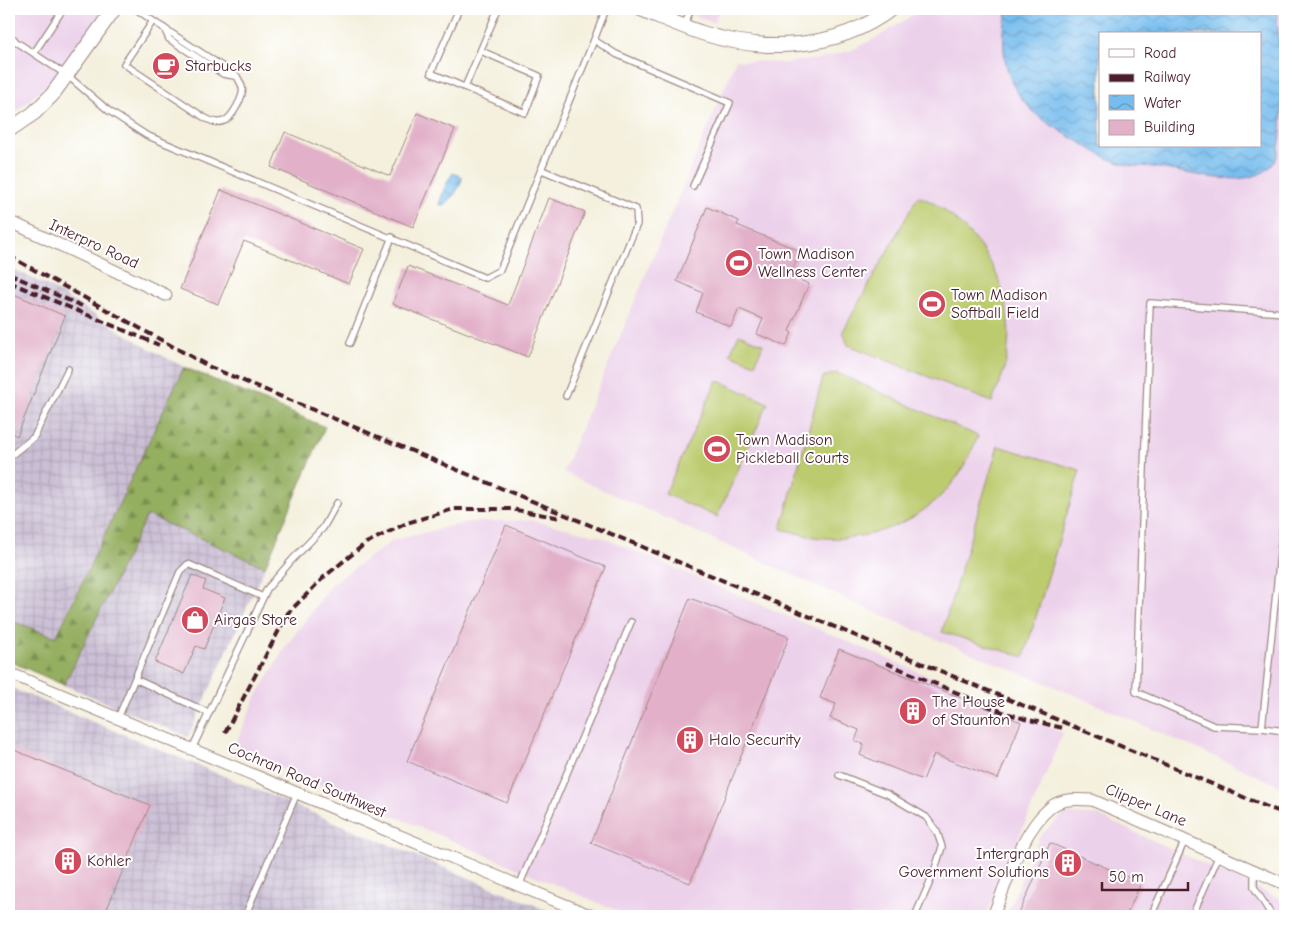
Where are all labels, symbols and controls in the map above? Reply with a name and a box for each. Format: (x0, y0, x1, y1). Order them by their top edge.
legend (1099, 32, 1262, 148)
text: Road (1144, 44, 1176, 62)
cafe icon: Starbucks (151, 51, 181, 81)
place label: Starbucks (185, 57, 252, 75)
text: Railway (1144, 68, 1191, 86)
text: Water (1144, 94, 1181, 112)
text: Building (1144, 118, 1195, 136)
street label: Interpro Road (46, 215, 142, 273)
place label: Town Madison Wellness Center (758, 245, 867, 281)
sports icon: Town Madison Wellness Center (724, 248, 754, 278)
place label: Town Madison Softball Field (951, 286, 1048, 322)
sports icon: Town Madison Softball Field (917, 289, 947, 319)
place label: Town Madison Pickleball Courts (736, 431, 849, 467)
sports icon: Town Madison Pickleball Courts (702, 434, 732, 464)
shop icon: Airgas Store (180, 605, 210, 635)
place label: Airgas Store (214, 611, 297, 629)
place label: The House of Staunton (932, 693, 1010, 729)
building icon: The House of Staunton (898, 696, 928, 726)
building icon: Halo Security (675, 725, 705, 755)
place label: Halo Security (709, 731, 801, 749)
street label: Cochran Road Southwest (225, 738, 389, 822)
street label: Clipper Lane (1103, 780, 1189, 830)
place label: Intergraph Government Solutions (899, 845, 1049, 881)
building icon: Kohler (53, 846, 83, 876)
building icon: Intergraph Government Solutions (1053, 848, 1083, 878)
place label: Kohler (87, 852, 132, 870)
scale bar (1102, 860, 1188, 892)
text: 50 m (1109, 868, 1144, 886)

